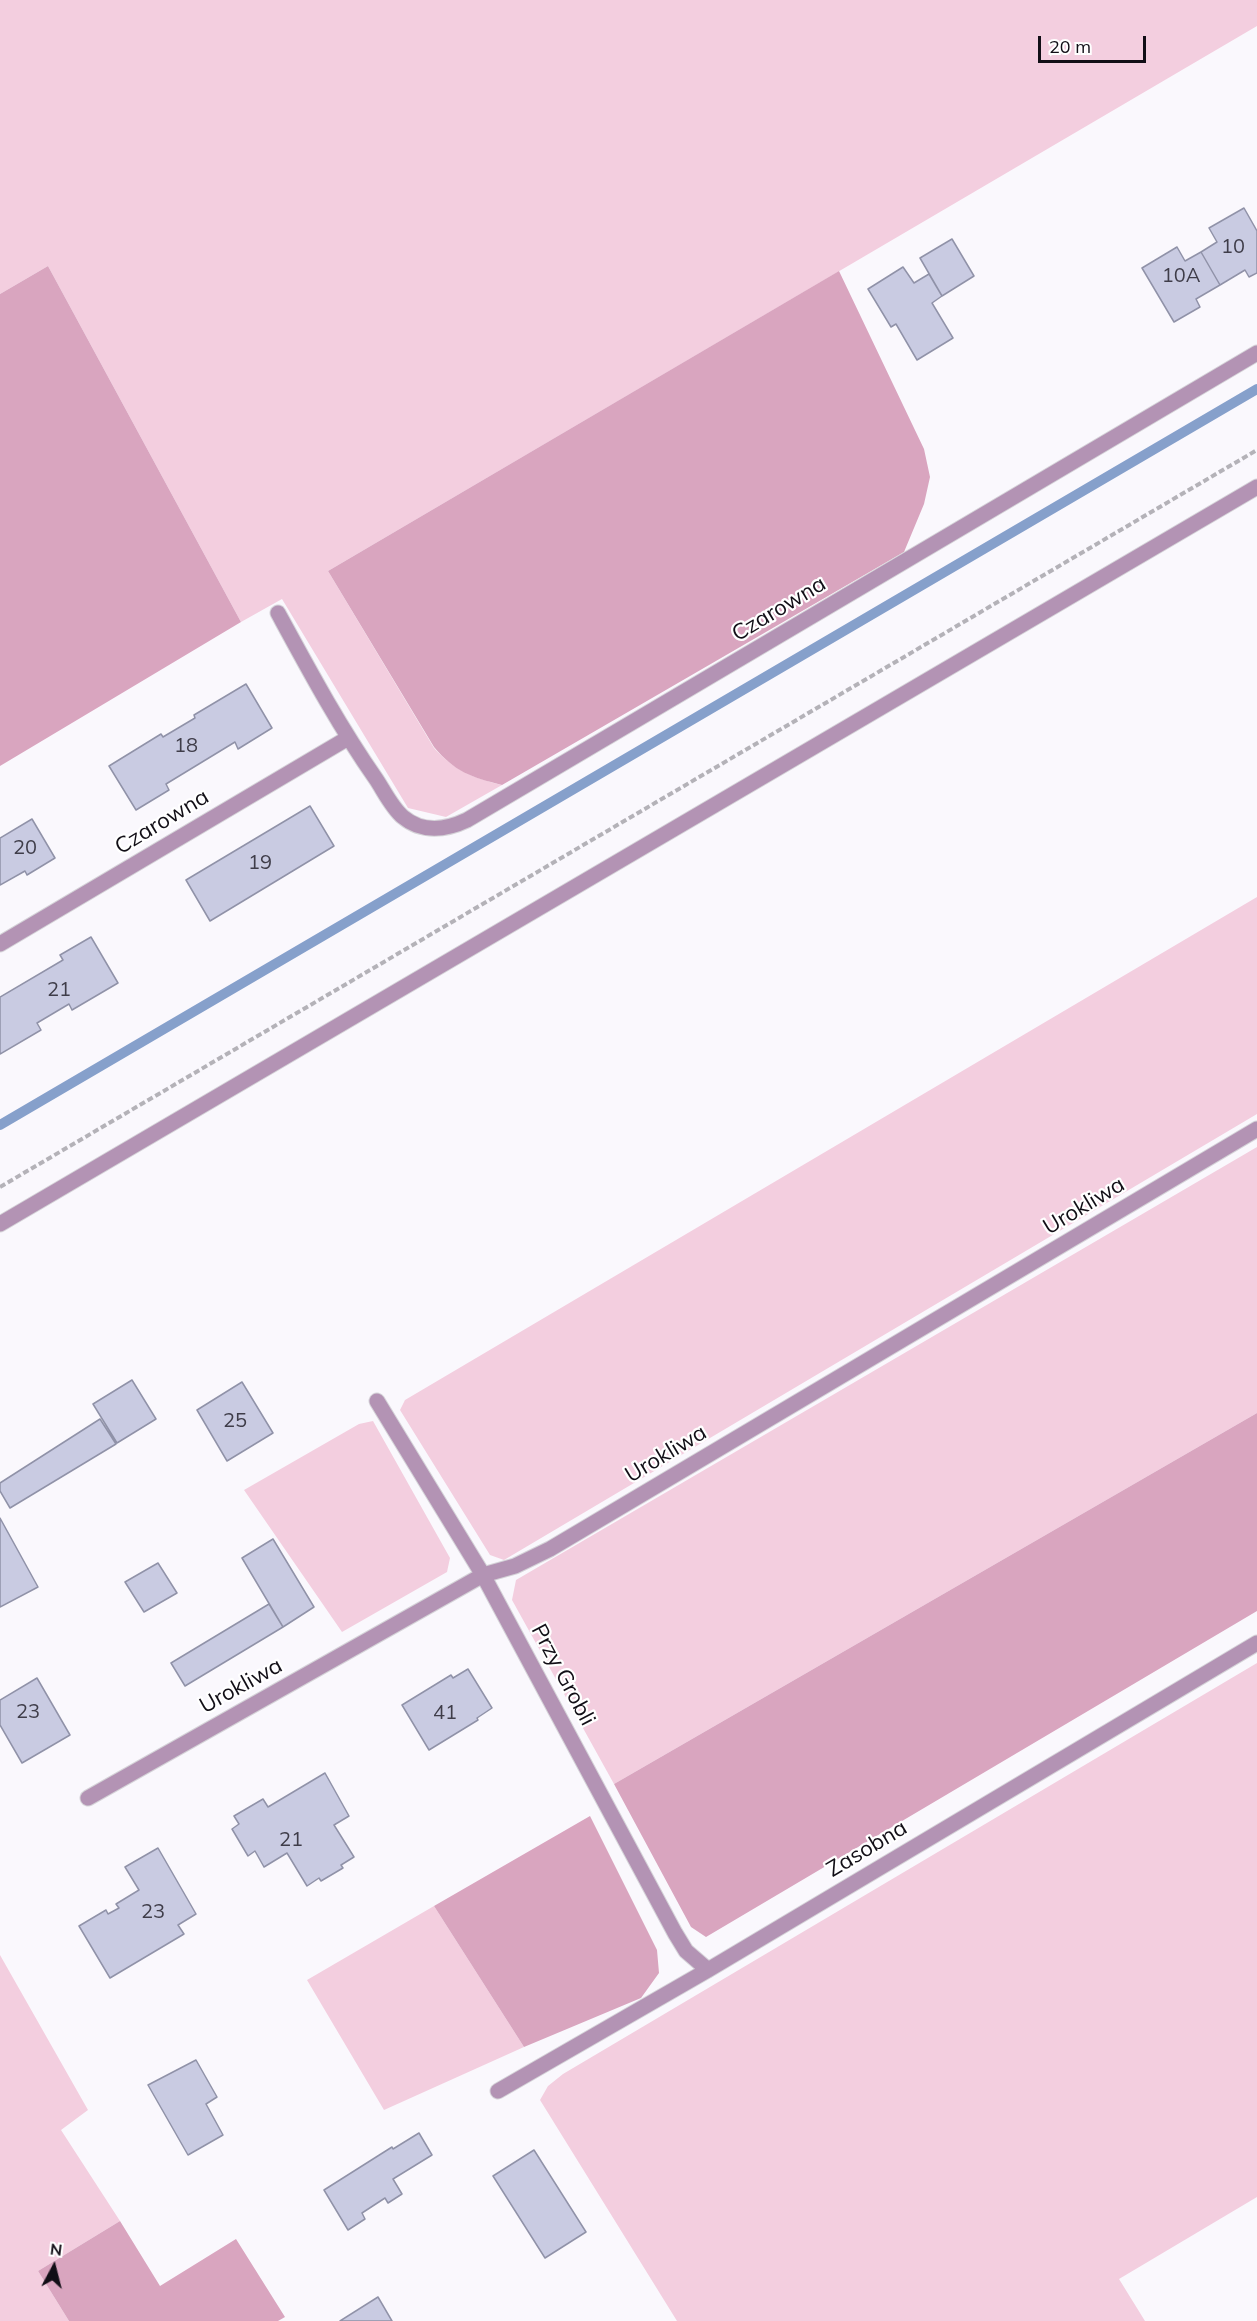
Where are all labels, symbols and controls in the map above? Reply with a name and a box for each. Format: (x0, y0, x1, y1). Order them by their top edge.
scale bar (1041, 24, 1149, 62)
text: 20 m (1049, 35, 1091, 58)
house number: 10 (1221, 235, 1245, 259)
house number: 10A (1162, 264, 1200, 288)
street label: Czarowna (727, 571, 831, 647)
house number: 18 (174, 734, 198, 758)
street label: Czarowna (110, 784, 214, 860)
house number: 20 (13, 836, 37, 860)
house number: 19 (248, 851, 272, 875)
house number: 21 (47, 978, 71, 1002)
street label: Urokliwa (1038, 1171, 1130, 1241)
house number: 25 (223, 1409, 247, 1433)
street label: Urokliwa (620, 1419, 712, 1489)
street label: Przy Grobli (525, 1620, 601, 1730)
street label: Urokliwa (195, 1653, 287, 1719)
house number: 23 (16, 1700, 40, 1724)
house number: 41 (433, 1701, 457, 1725)
street label: Zasobna (822, 1815, 912, 1883)
house number: 21 (279, 1828, 303, 1852)
house number: 23 (141, 1900, 165, 1924)
north arrow (24, 2237, 84, 2297)
text: N (49, 2238, 63, 2260)

